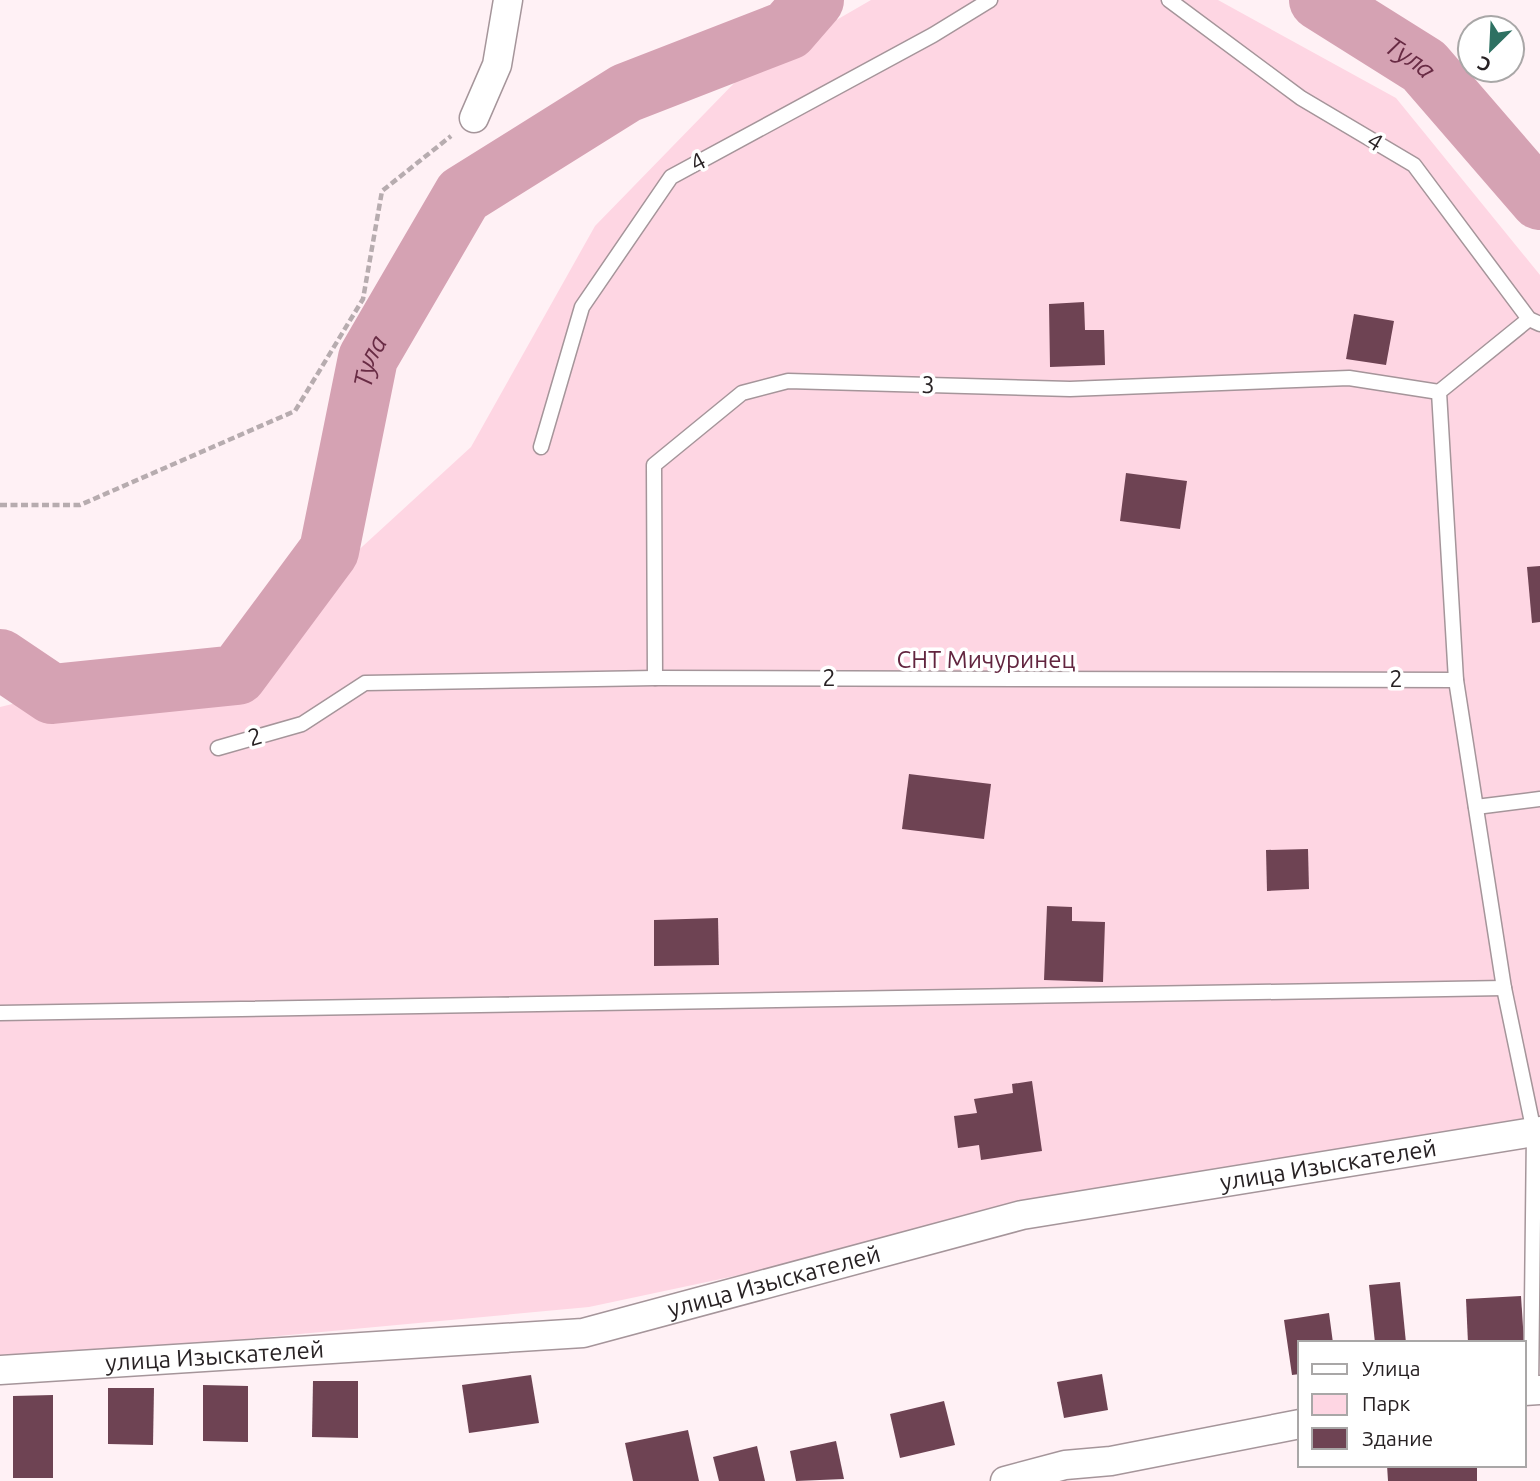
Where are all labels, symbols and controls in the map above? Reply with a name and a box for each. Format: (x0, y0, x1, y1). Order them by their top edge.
north arrow (1456, 14, 1526, 84)
water label: Тула (1380, 31, 1442, 83)
text: С (1474, 52, 1494, 77)
street label: 4 (1362, 127, 1388, 157)
street label: 4 (685, 146, 710, 177)
water label: Тула (347, 330, 392, 390)
street label: 3 (921, 371, 935, 398)
park label: СНТ Мичуринец (897, 646, 1076, 673)
street label: 2 (822, 664, 836, 691)
street label: 2 (1389, 665, 1403, 692)
street label: 2 (245, 722, 265, 751)
street label: улица Изыскателей (1218, 1134, 1438, 1196)
street label: улица Изыскателей (665, 1240, 883, 1323)
street label: улица Изыскателей (104, 1335, 325, 1376)
legend (1298, 1341, 1526, 1467)
text: Улица (1362, 1356, 1420, 1380)
text: Парк (1362, 1391, 1411, 1415)
text: Здание (1362, 1426, 1433, 1450)

